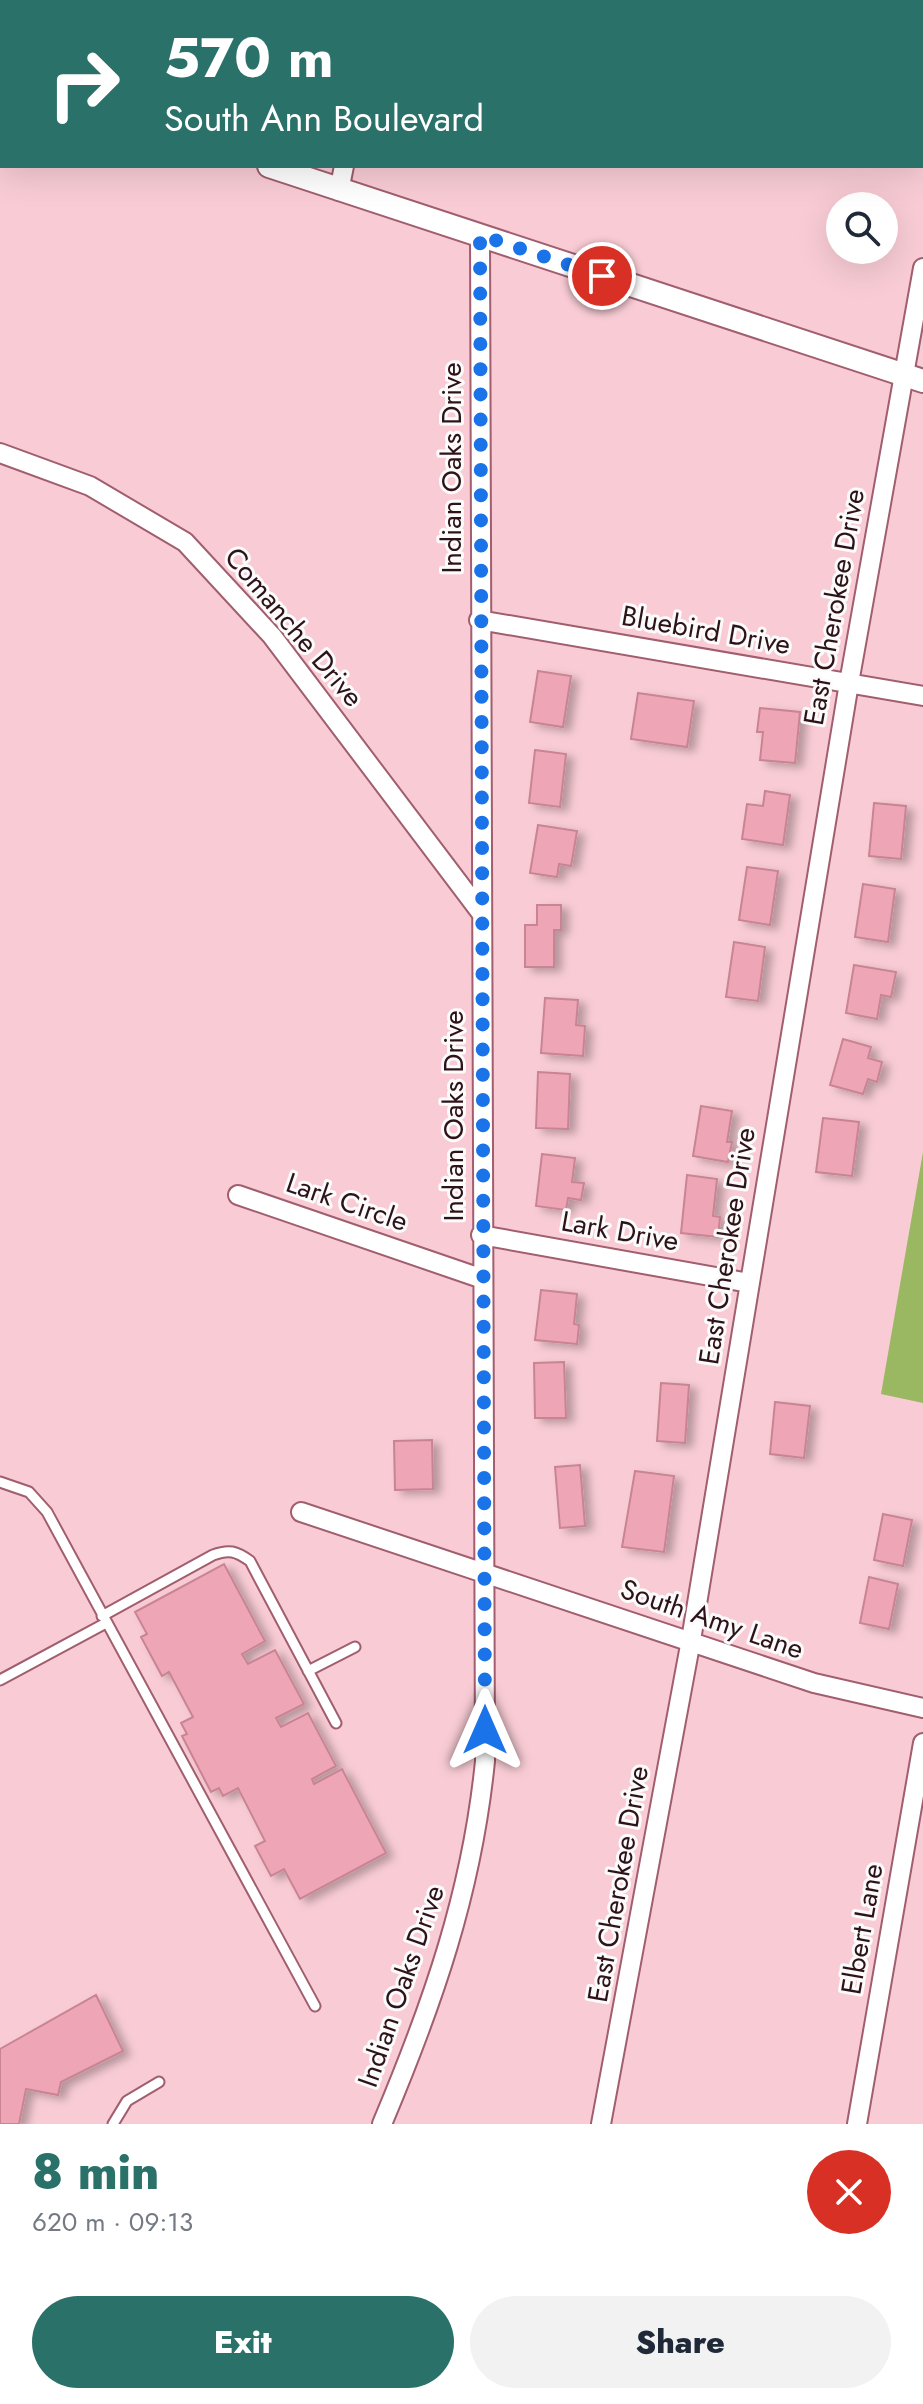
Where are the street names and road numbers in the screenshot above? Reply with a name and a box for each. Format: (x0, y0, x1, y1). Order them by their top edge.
street label: Indian Oaks Drive (431, 362, 472, 574)
street label: East Cherokee Drive (793, 486, 875, 728)
street label: Comanche Drive (215, 538, 373, 716)
street label: Bluebird Drive (618, 595, 794, 665)
street label: Indian Oaks Drive (433, 1010, 474, 1222)
street label: East Cherokee Drive (688, 1125, 766, 1367)
street label: Lark Circle (281, 1162, 413, 1242)
street label: Lark Drive (558, 1201, 682, 1261)
street label: South Amy Lane (615, 1568, 809, 1670)
street label: East Cherokee Drive (577, 1763, 659, 2005)
street label: Elbert Lane (830, 1860, 894, 1998)
street label: Indian Oaks Drive (347, 1879, 455, 2093)

